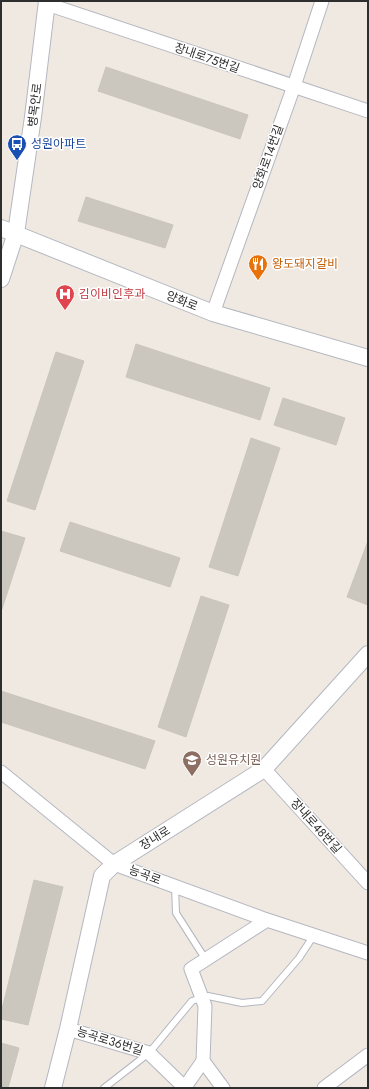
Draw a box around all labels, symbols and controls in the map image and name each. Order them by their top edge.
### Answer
street label: 장내로75번길 [172,38,242,78]
street label: 병목안로 [23,82,47,128]
street label: 양화로14번길 [248,122,288,192]
bus stop icon: 성원아파트 [6,133,28,161]
place label: 성원아파트 [31,135,86,153]
restaurant icon: 왕도돼지갈비 [247,253,269,281]
place label: 왕도돼지갈비 [272,255,338,273]
hospital icon: 김이비인후과 [54,283,76,311]
place label: 김이비인후과 [79,285,145,303]
street label: 양화로 [163,286,201,316]
school or university icon: 성원유치원 [181,749,203,777]
place label: 성원유치원 [206,751,261,769]
street label: 장내로48번길 [286,794,346,858]
street label: 장내로 [136,822,174,854]
street label: 능곡로 [126,861,164,889]
street label: 능곡로36번길 [75,1022,145,1060]

